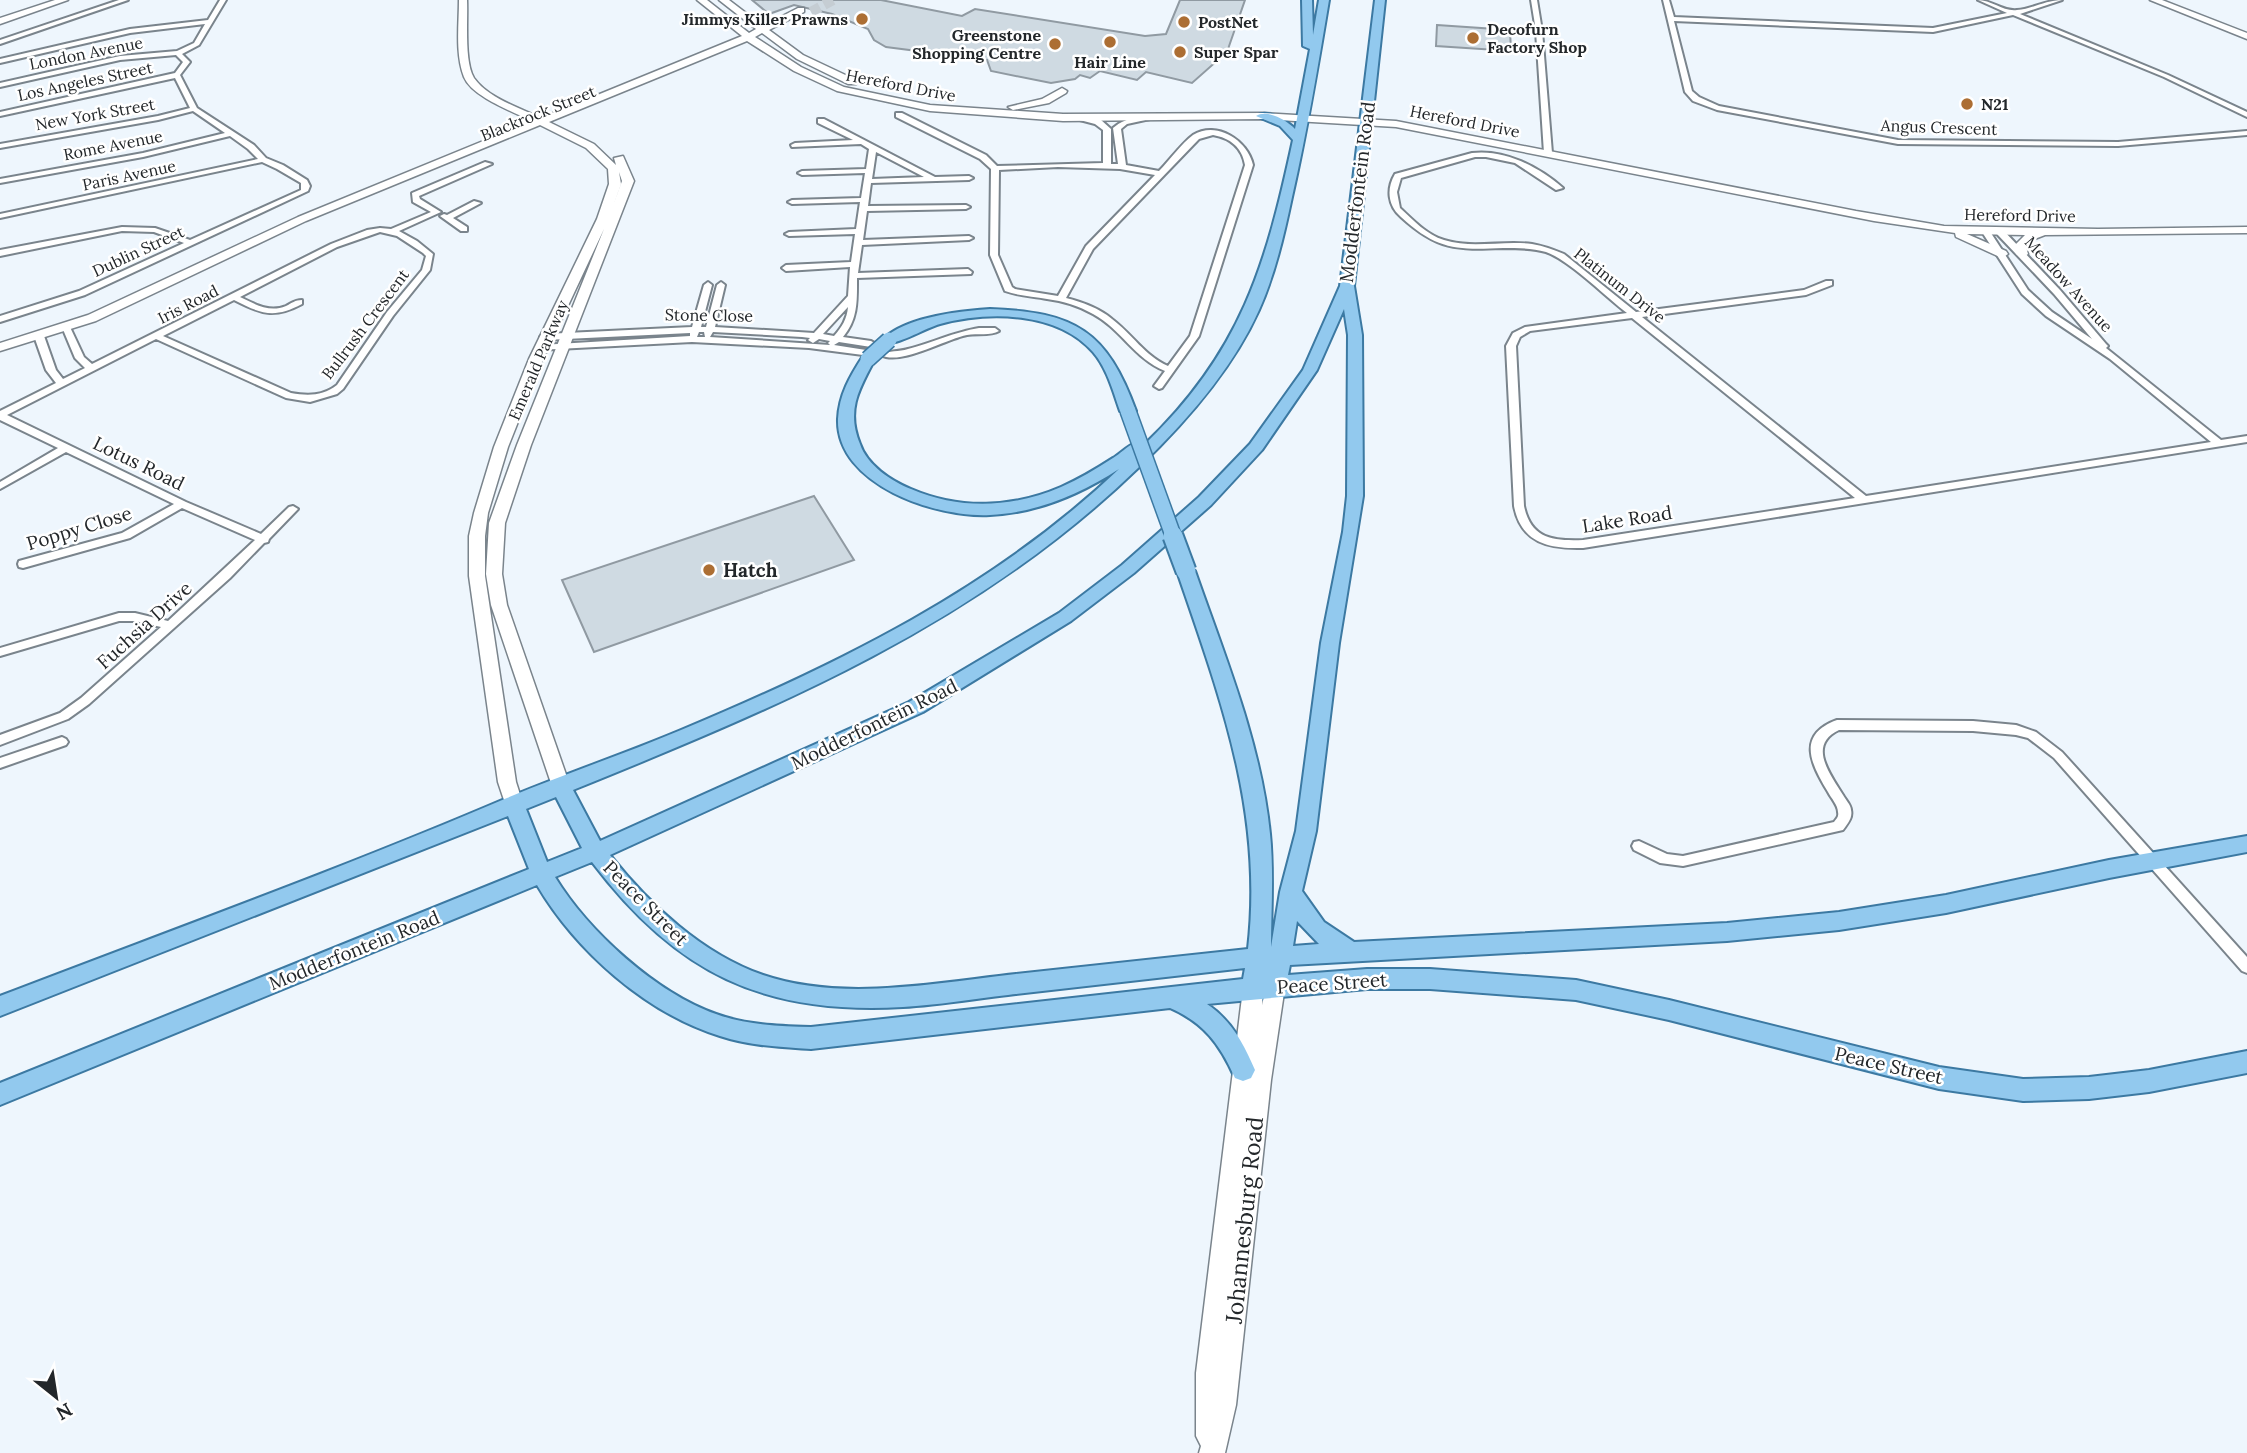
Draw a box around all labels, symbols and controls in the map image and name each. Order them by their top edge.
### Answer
place label: Jimmys Killer Prawns [682,9,848,29]
marker: Jimmys Killer Prawns [854,11,870,27]
place label: PostNet [1198,12,1259,32]
marker: PostNet [1176,14,1192,30]
place label: Decofurn Factory Shop [1487,19,1587,57]
place label: Greenstone Shopping Centre [912,25,1041,63]
marker: Decofurn Factory Shop [1465,30,1481,46]
street label: London Avenue [27,32,145,74]
marker: Hair Line [1102,34,1118,50]
marker: Greenstone Shopping Centre [1047,36,1063,52]
place label: Super Spar [1194,42,1279,62]
marker: Super Spar [1172,44,1188,60]
place label: Hair Line [1074,52,1146,72]
street label: Los Angeles Street [16,57,155,105]
street label: Hereford Drive [844,65,958,106]
street label: Blackrock Street [478,81,599,145]
street label: New York Street [34,94,157,134]
place label: N21 [1981,94,2008,114]
marker: N21 [1959,96,1975,112]
street label: Modderfontein Road [1334,100,1380,284]
street label: Hereford Drive [1408,101,1522,142]
street label: Angus Crescent [1879,115,1998,139]
street label: Rome Avenue [62,126,165,164]
street label: Paris Avenue [80,155,178,195]
street label: Hereford Drive [1964,204,2076,226]
street label: Dublin Street [89,221,188,281]
street label: Meadow Avenue [2021,232,2117,336]
street label: Platinum Drive [1570,243,1670,327]
street label: Bullrush Crescent [317,264,413,383]
street label: Iris Road [154,280,222,328]
street label: Emerald Parkway [504,296,573,423]
street label: Stone Close [665,304,754,326]
street label: Lotus Road [89,431,189,495]
street label: Lake Road [1580,500,1674,538]
street label: Poppy Close [24,501,134,555]
place label: Hatch [723,558,778,582]
marker: Hatch [701,562,717,578]
street label: Fuchsia Drive [92,576,196,674]
street label: Modderfontein Road [787,673,961,775]
street label: Peace Street [598,855,694,951]
street label: Modderfontein Road [265,905,443,995]
street label: Peace Street [1276,967,1389,999]
street label: Peace Street [1832,1041,1946,1089]
street label: Johannesburg Road [1219,1115,1269,1326]
north arrow [21,1362,91,1432]
text: N [52,1398,77,1426]

